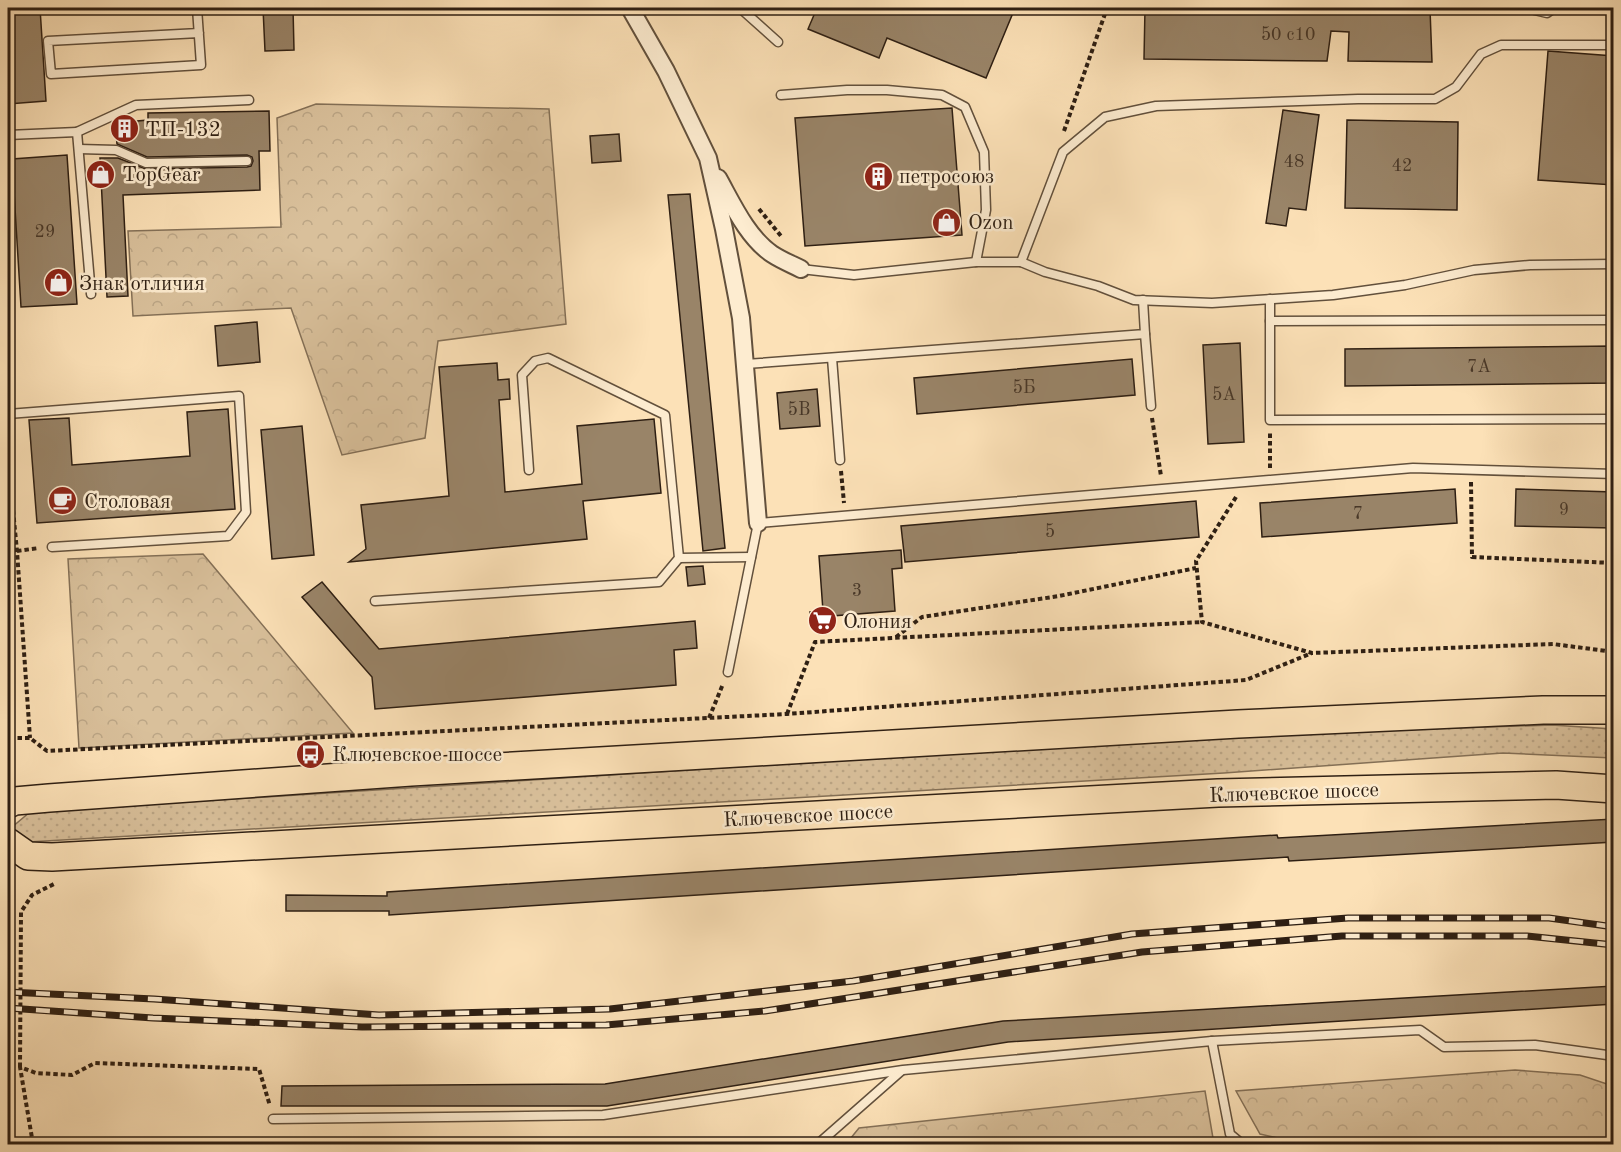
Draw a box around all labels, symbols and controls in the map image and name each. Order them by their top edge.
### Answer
house number: 50 с10 [1261,26,1315,44]
building icon: ТП-132 [108,113,140,145]
place label: ТП-132 [145,120,221,141]
house number: 48 [1284,153,1304,171]
house number: 42 [1392,157,1412,175]
shop icon: TopGear [85,158,117,190]
building icon: петросоюз [862,160,894,192]
place label: TopGear [122,165,201,186]
place label: петросоюз [899,167,994,188]
shop icon: Ozon [931,206,963,238]
place label: Ozon [968,213,1014,234]
house number: 29 [35,223,55,241]
shop icon: Знак отличия [42,267,74,299]
place label: Знак отличия [79,274,205,295]
house number: 7А [1467,358,1491,376]
house number: 5Б [1012,379,1036,397]
house number: 5А [1212,386,1236,404]
house number: 5В [788,401,810,419]
cafe icon: Столовая [47,485,79,517]
place label: Столовая [84,492,171,513]
house number: 9 [1559,501,1569,519]
house number: 7 [1353,505,1363,523]
house number: 5 [1045,523,1055,541]
house number: 3 [852,582,862,600]
supermarket icon: Олония [806,605,838,637]
place label: Олония [843,612,912,633]
bus stop icon: Ключевское шоссе [295,738,327,770]
place label: Ключевское шоссе [332,745,502,766]
street label: Ключевское шоссе [1209,780,1379,807]
street label: Ключевское шоссе [723,802,894,831]

